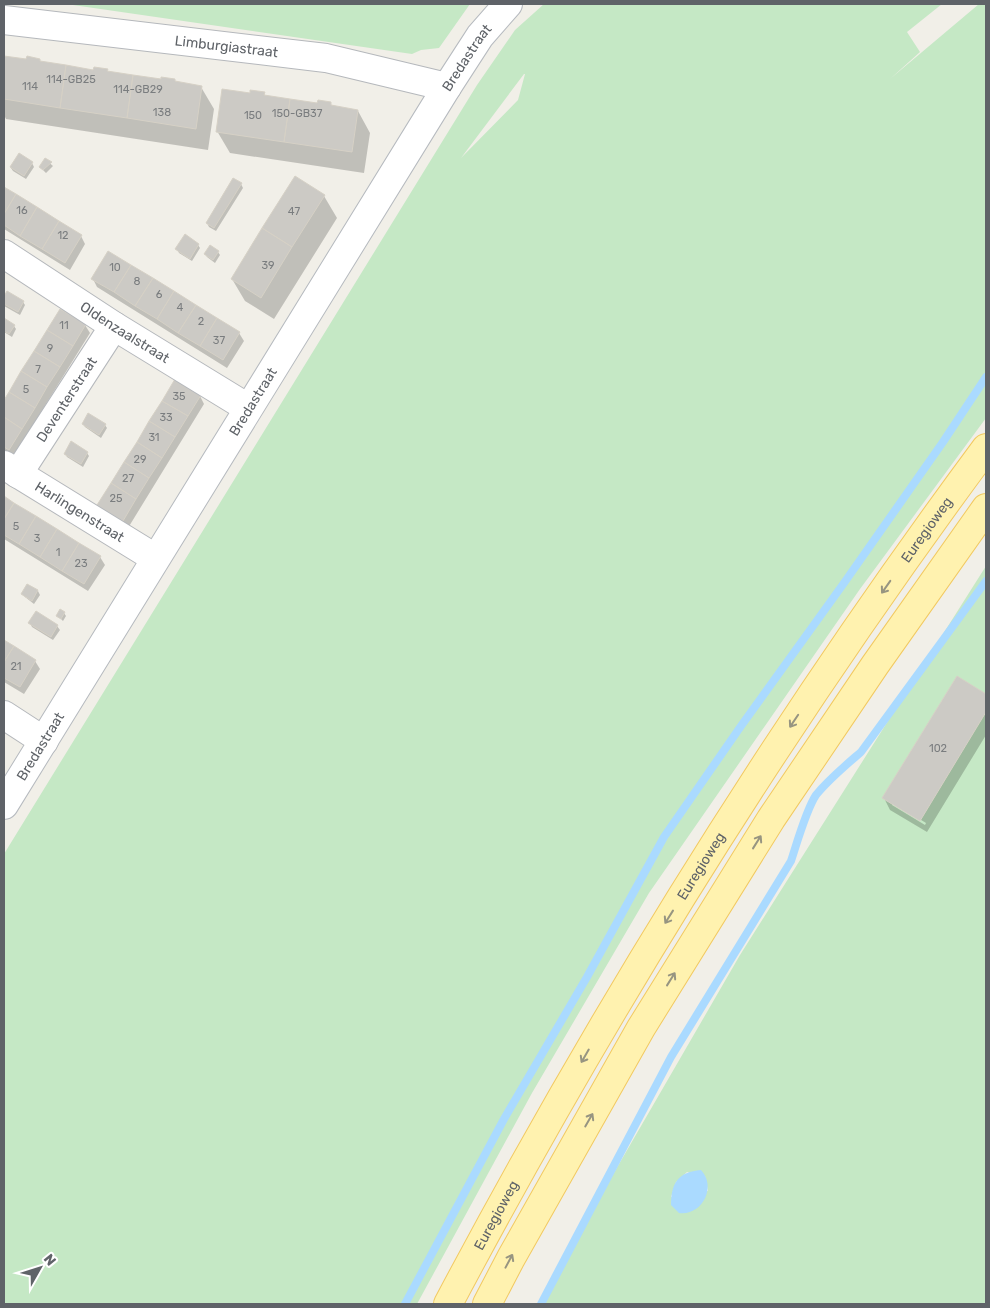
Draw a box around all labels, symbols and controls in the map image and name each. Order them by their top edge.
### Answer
street label: Bredastraat [438,20,495,94]
street label: Limburgiastraat [174,32,280,61]
house number: 114-GB25 [46,73,96,86]
house number: 114 [22,80,38,93]
house number: 114-GB29 [113,83,163,96]
house number: 138 [153,106,171,119]
house number: 150-GB37 [272,107,323,120]
house number: 150 [244,109,262,122]
house number: 16 [16,204,28,217]
house number: 47 [288,205,300,218]
house number: 12 [57,229,69,242]
house number: 39 [261,259,275,272]
house number: 10 [109,261,121,274]
house number: 8 [134,275,141,288]
house number: 6 [156,288,163,301]
street label: Oldenzaalstraat [77,298,173,367]
house number: 4 [177,301,184,314]
house number: 2 [198,315,204,328]
house number: 11 [59,319,69,332]
house number: 37 [213,334,225,347]
house number: 9 [47,342,53,355]
street label: Deventerstraat [33,353,101,445]
house number: 7 [35,363,41,376]
street label: Bredastraat [225,364,281,439]
house number: 5 [23,383,30,396]
house number: 35 [172,390,186,403]
house number: 33 [159,411,173,424]
house number: 31 [148,431,160,444]
house number: 29 [134,453,146,466]
house number: 27 [122,472,134,485]
street label: Harlingenstraat [32,478,128,546]
house number: 25 [110,492,123,505]
street label: Euregioweg [897,493,956,566]
house number: 5 [13,520,20,533]
house number: 3 [34,532,41,545]
house number: 1 [56,546,60,559]
house number: 23 [74,557,88,570]
one-way arrow [881,580,891,594]
house number: 21 [10,660,22,673]
street label: Bredastraat [13,709,68,784]
one-way arrow [789,714,799,728]
house number: 102 [929,742,947,755]
street label: Euregioweg [673,829,729,903]
one-way arrow [753,835,763,849]
one-way arrow [663,910,673,924]
one-way arrow [667,973,677,987]
one-way arrow [580,1049,590,1064]
one-way arrow [585,1113,595,1127]
street label: Euregioweg [470,1177,522,1253]
north arrow [15,1243,65,1293]
text: N [40,1251,59,1269]
one-way arrow [505,1254,514,1269]

